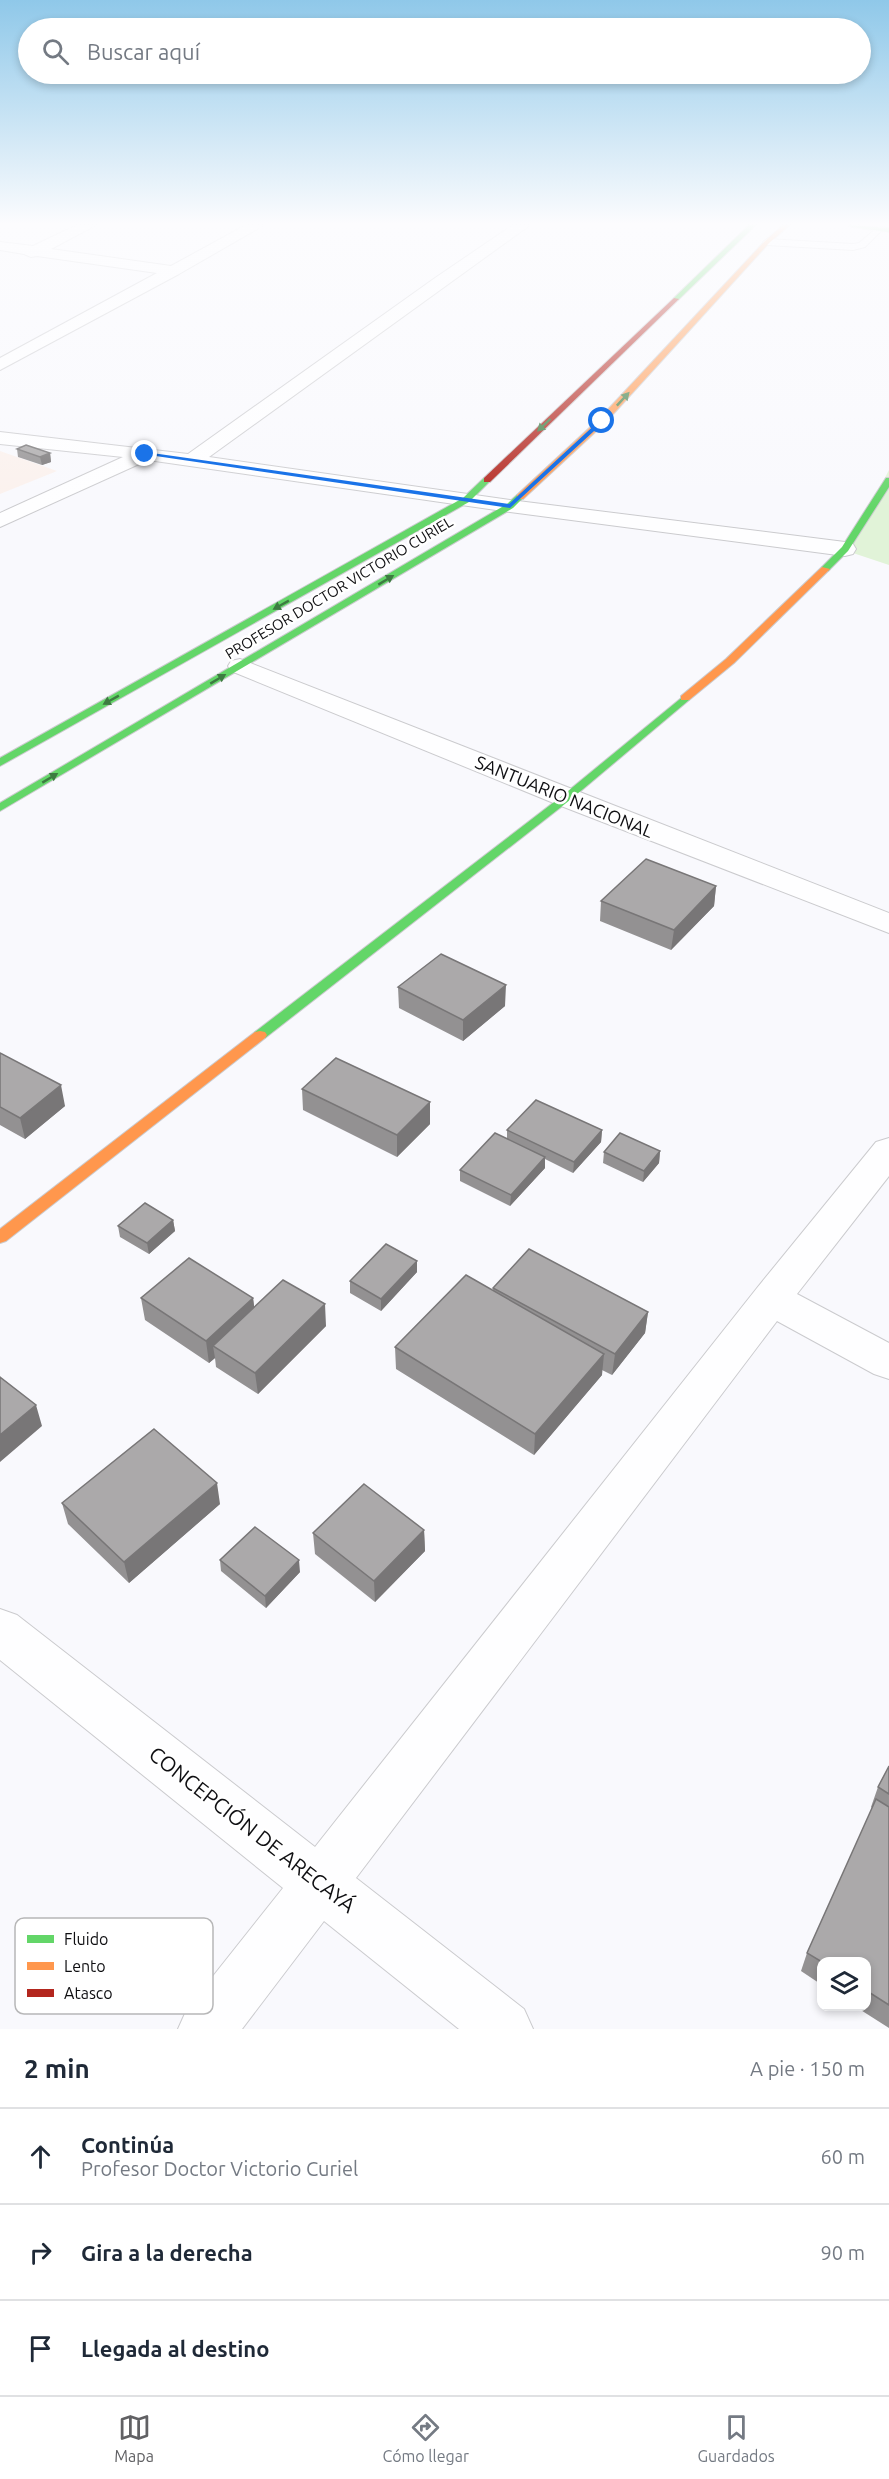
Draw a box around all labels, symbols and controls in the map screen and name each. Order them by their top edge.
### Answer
search box [18,18,871,84]
icon: search [39,35,72,68]
text: Buscar aquí [87,39,200,64]
one-way arrow [616,392,629,407]
route start [588,407,614,433]
one-way arrow [537,418,552,431]
route end [131,440,157,466]
street label: PROFESOR DOCTOR VICTORIO CURIEL [222,513,456,662]
one-way arrow [378,575,395,585]
one-way arrow [272,600,289,610]
one-way arrow [210,674,227,684]
one-way arrow [103,695,119,706]
street label: SANTUARIO NACIONAL [473,751,656,841]
one-way arrow [42,773,58,784]
street label: CONCEPCIÓN DE ARECAYÁ [145,1741,361,1917]
legend [15,1918,213,2014]
text: Fluido [64,1930,108,1948]
text: Lento [64,1957,106,1975]
map controls [817,1957,871,2011]
button: layers [817,1957,871,2011]
text: Atasco [64,1984,113,2002]
text: 2 min [24,2054,90,2083]
text: A pie · 150 m [750,2057,865,2080]
text: Continúa [81,2132,174,2157]
icon: ahead [24,2140,57,2173]
text: 60 m [821,2145,865,2168]
text: Profesor Doctor Victorio Curiel [81,2157,358,2180]
icon: right [24,2236,57,2269]
text: Gira a la derecha [81,2240,253,2265]
text: 90 m [821,2241,865,2264]
icon: arrive [24,2332,57,2365]
text: Llegada al destino [81,2336,269,2361]
tab: Mapa [114,2411,154,2465]
tab: Cómo llegar [382,2411,469,2465]
tab: Guardados [698,2411,775,2465]

